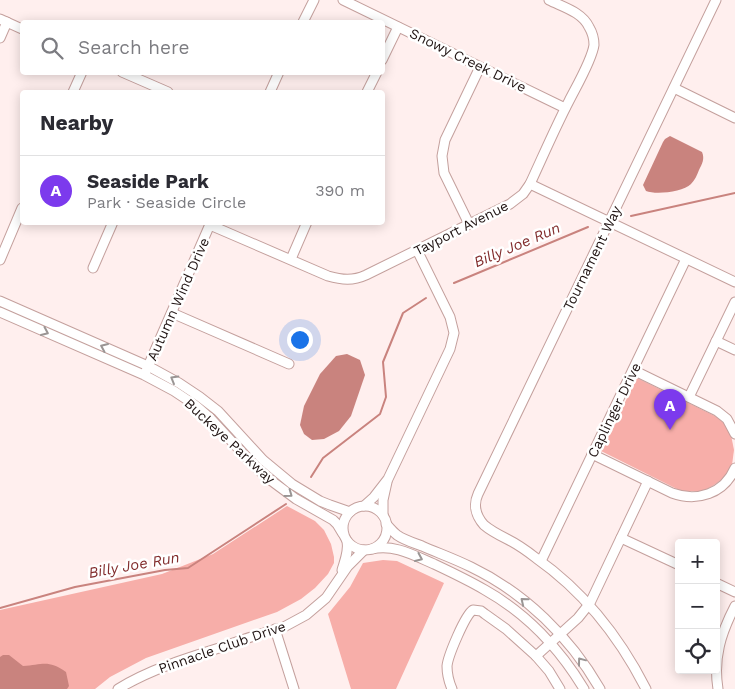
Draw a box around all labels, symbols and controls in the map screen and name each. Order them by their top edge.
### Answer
search box [20,20,385,75]
street label: Snowy Creek Drive [407,25,529,95]
icon: search [38,34,66,62]
text: Search here [78,36,189,59]
text: Nearby [40,110,113,135]
text: Seaside Park [87,170,209,193]
text: A [51,181,61,200]
text: 390 m [315,181,365,200]
text: Park · Seaside Circle [87,193,246,212]
street label: Tayport Avenue [411,197,511,259]
street label: Tournament Way [560,202,625,313]
water label: Billy Joe Run [471,219,563,271]
street label: Autumn Wind Drive [144,235,212,363]
one-way arrow [40,326,48,336]
your location [287,327,313,353]
one-way arrow [100,342,109,353]
street label: Caplinger Drive [584,360,644,460]
one-way arrow [170,376,179,386]
pin: A [654,389,686,430]
street label: Buckeye Parkway [182,395,279,487]
one-way arrow [283,488,293,497]
map controls [675,539,720,674]
button: + [675,539,720,584]
water label: Billy Joe Run [87,548,181,582]
one-way arrow [414,551,423,562]
button: − [675,584,720,629]
one-way arrow [521,598,530,606]
street label: Pinnacle Club Drive [156,618,288,676]
button: locate [675,629,720,674]
one-way arrow [578,657,587,667]

